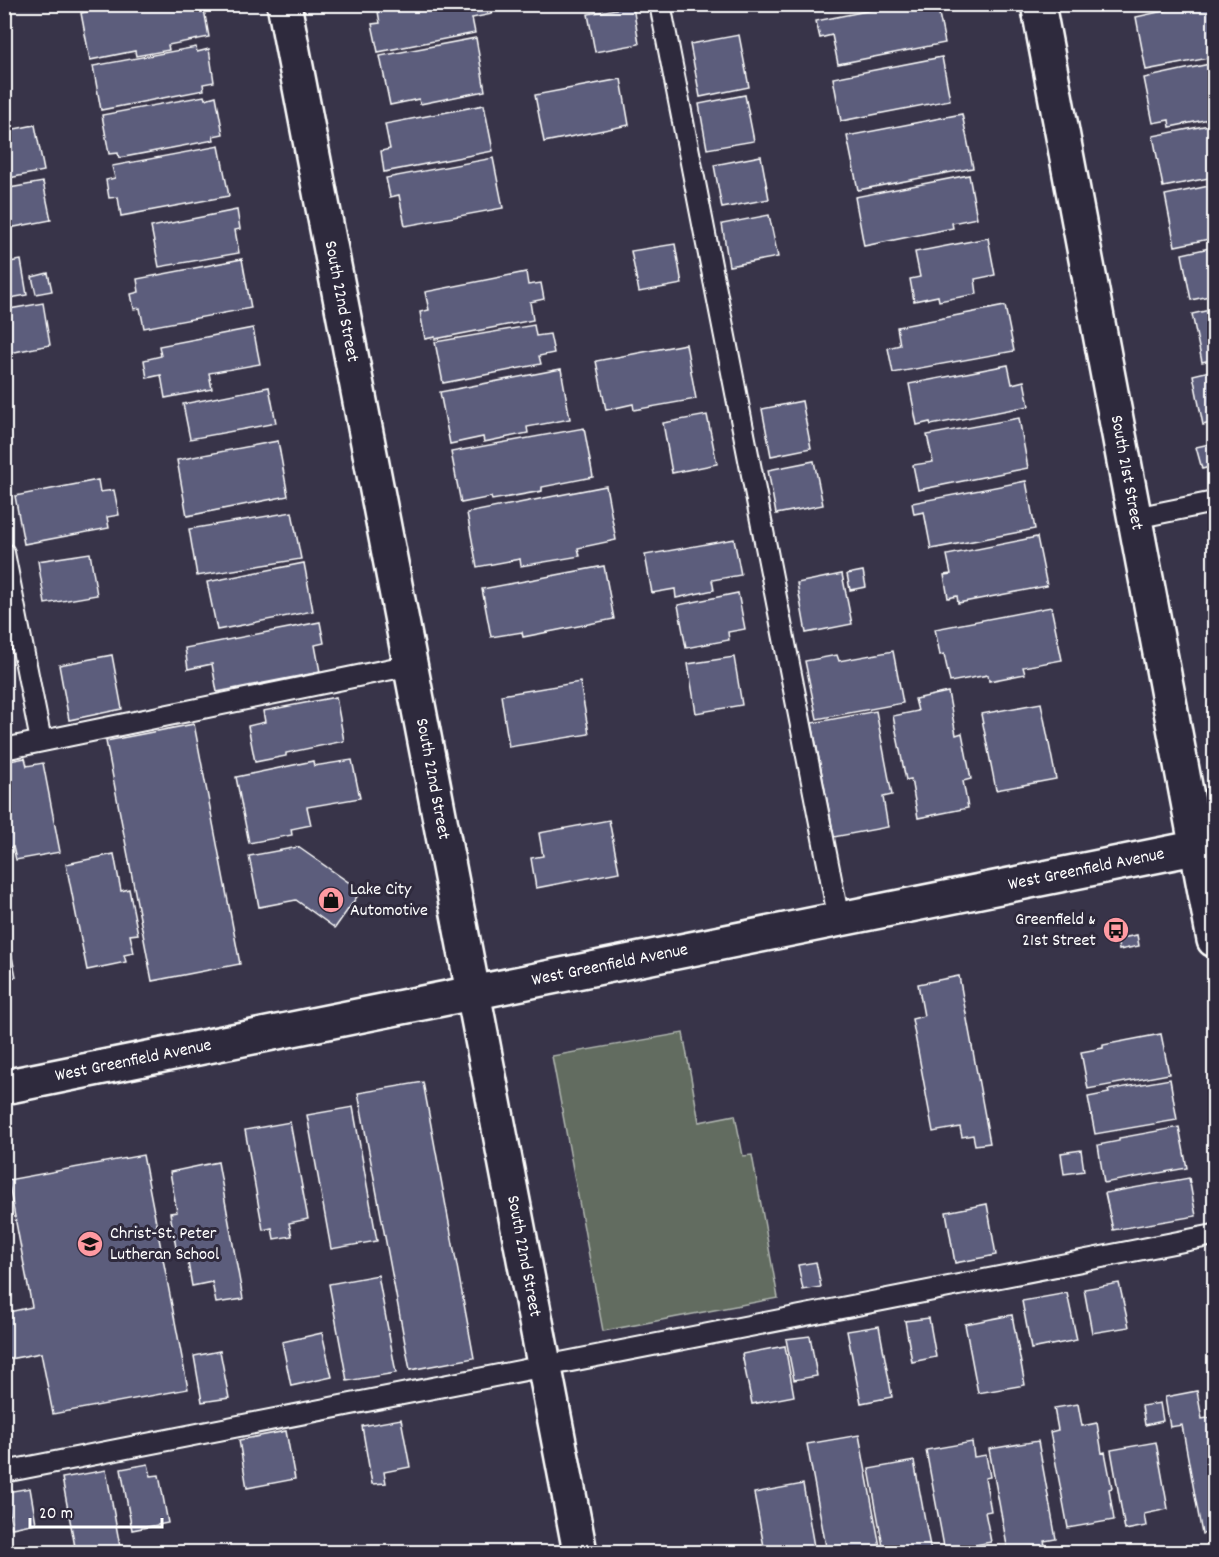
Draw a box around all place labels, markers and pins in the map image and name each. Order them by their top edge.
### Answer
place label: Lake City Automotive [350,878,428,924]
shop icon: Lake City Automotive [316,885,346,915]
place label: Greenfield & 21st Street [1015,908,1096,954]
bus stop icon: Greenfield & 21st Street [1101,915,1131,945]
place label: Christ-St. Peter Lutheran School [110,1222,220,1268]
school or university icon: Christ-St. Peter Lutheran School [75,1229,105,1259]

